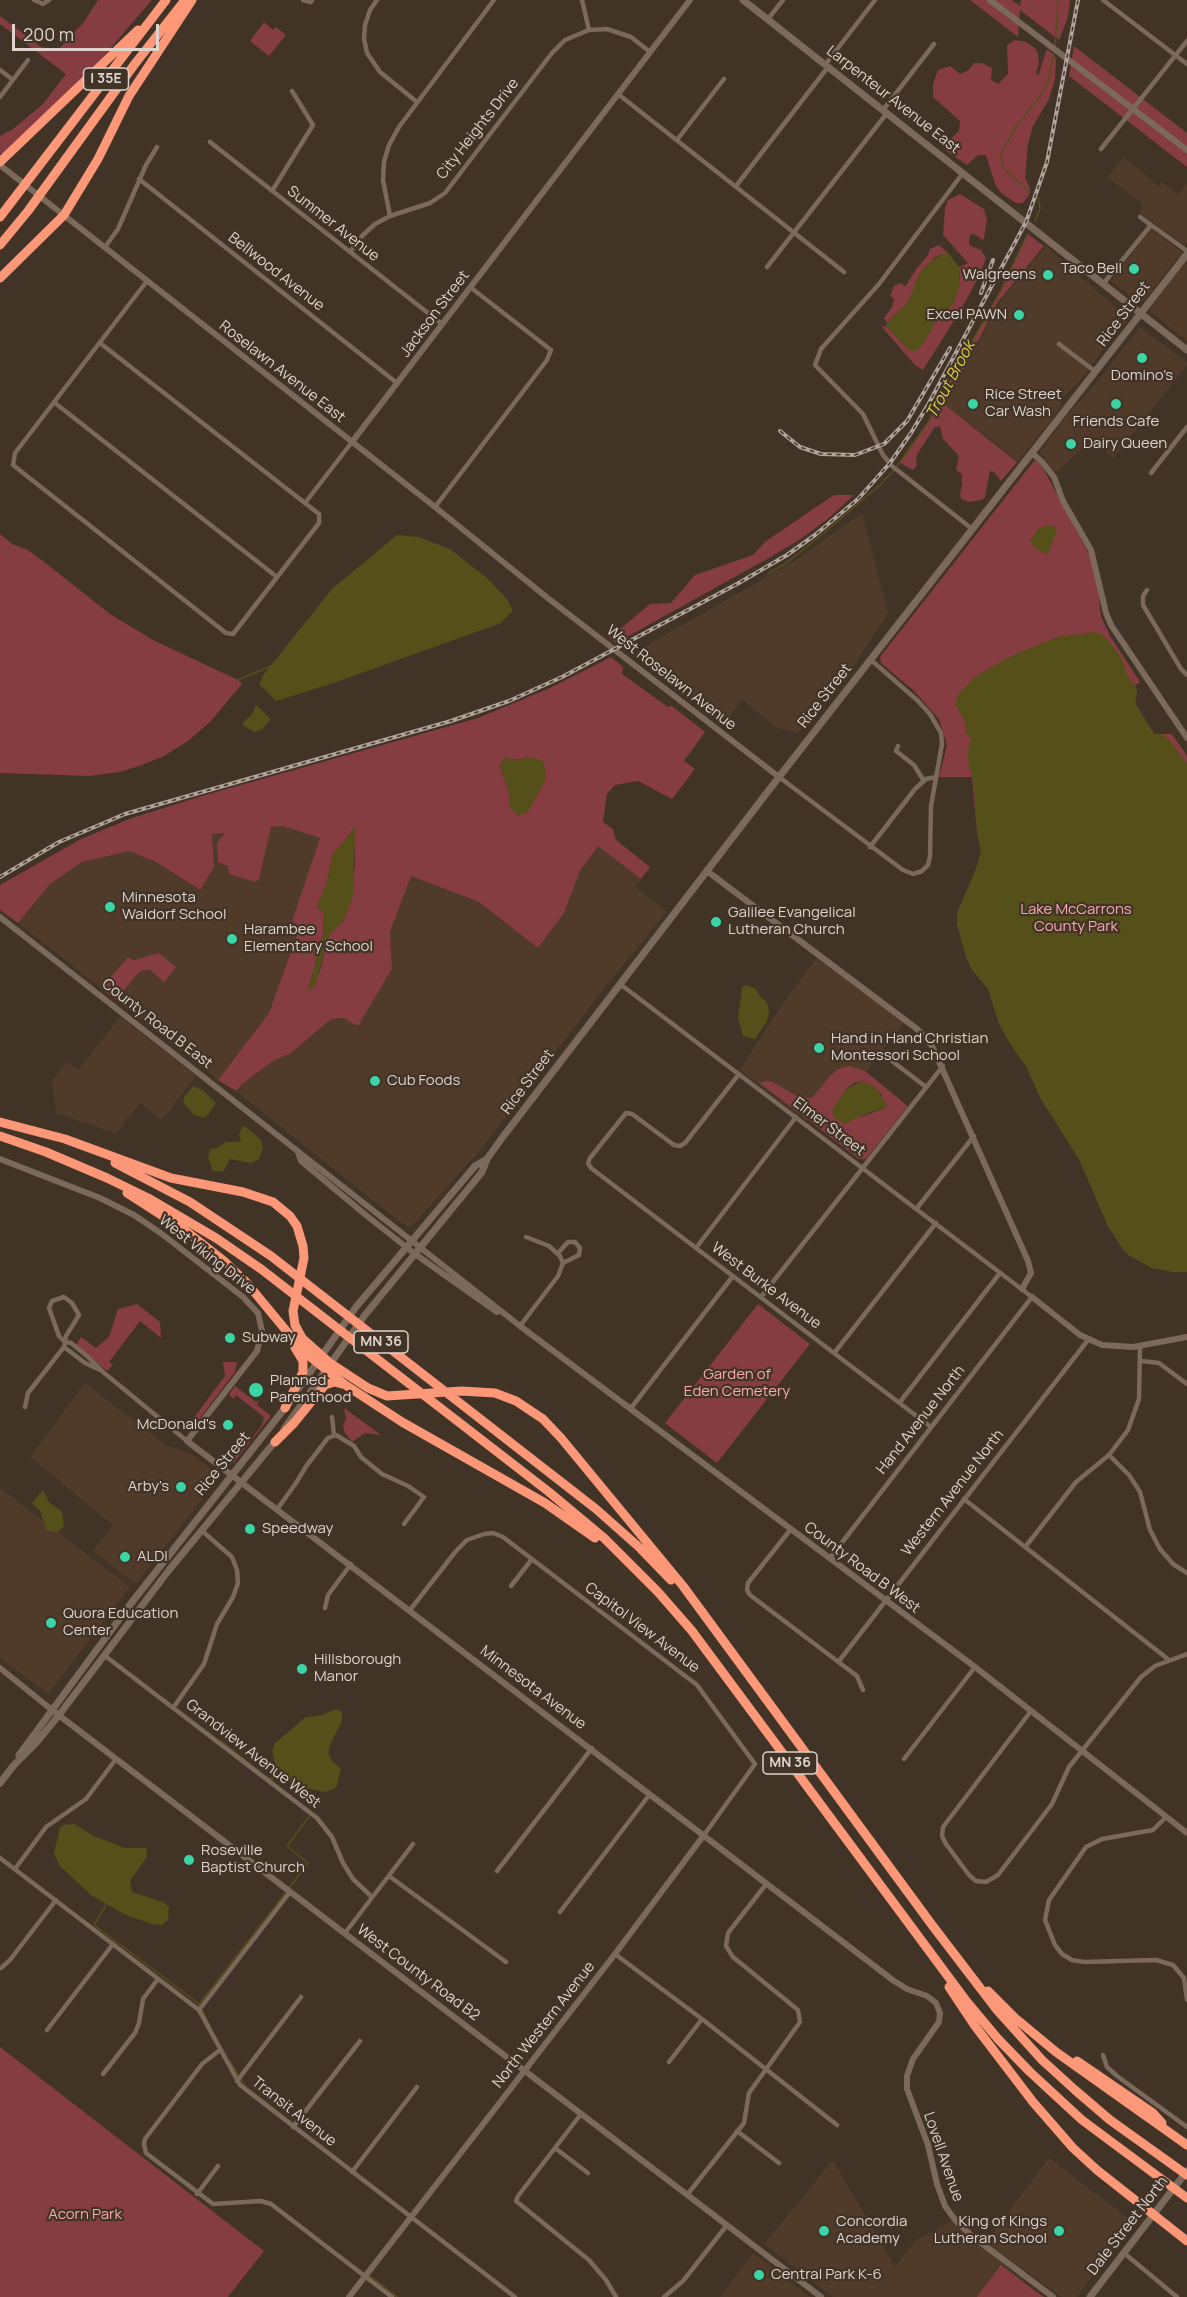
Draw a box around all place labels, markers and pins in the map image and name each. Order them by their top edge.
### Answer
place label: Taco Bell [1061,260,1122,278]
marker: Taco Bell [1127,262,1141,276]
place label: Walgreens [963,266,1036,284]
marker: Walgreens [1041,268,1055,282]
place label: Excel PAWN [926,306,1007,324]
marker: Excel PAWN [1012,308,1026,322]
marker: Domino's [1135,351,1149,365]
place label: Domino's [1111,367,1173,385]
place label: Rice Street Car Wash [985,386,1062,421]
marker: Rice Street Car Wash [966,397,980,411]
marker: Friends Cafe [1109,397,1123,411]
place label: Friends Cafe [1073,413,1159,431]
place label: Dairy Queen [1083,435,1167,453]
marker: Dairy Queen [1064,437,1078,451]
place label: Minnesota Waldorf School [122,889,226,924]
marker: Minnesota Waldorf School [103,900,117,914]
place label: Galilee Evangelical Lutheran Church [728,904,856,939]
marker: Galilee Evangelical Lutheran Church [709,915,723,929]
place label: Harambee Elementary School [244,921,373,956]
marker: Harambee Elementary School [225,932,239,946]
place label: Hand in Hand Christian Montessori School [831,1030,988,1065]
marker: Hand in Hand Christian Montessori School [812,1041,826,1055]
place label: Cub Foods [387,1072,460,1090]
marker: Cub Foods [368,1074,382,1088]
place label: Subway [242,1329,296,1347]
marker: Subway [223,1331,237,1345]
place label: Planned Parenthood [270,1372,351,1407]
marker: Planned Parenthood [247,1381,265,1399]
place label: McDonald's [137,1416,216,1434]
marker: McDonald's [221,1418,235,1432]
place label: Arby's [128,1478,169,1496]
marker: Arby's [174,1480,188,1494]
place label: Speedway [262,1520,333,1538]
marker: Speedway [243,1522,257,1536]
place label: ALDI [137,1548,168,1566]
marker: ALDI [118,1550,132,1564]
place label: Quora Education Center [63,1605,178,1640]
marker: Quora Education Center [44,1616,58,1630]
place label: Hillsborough Manor [314,1651,401,1686]
marker: Hillsborough Manor [295,1662,309,1676]
place label: Roseville Baptist Church [201,1842,305,1877]
marker: Roseville Baptist Church [182,1853,196,1867]
place label: Concordia Academy [836,2213,907,2248]
place label: King of Kings Lutheran School [934,2213,1047,2248]
marker: Concordia Academy [817,2224,831,2238]
marker: King of Kings Lutheran School [1052,2224,1066,2238]
place label: Central Park K-6 [771,2266,882,2284]
marker: Central Park K-6 [752,2268,766,2282]

